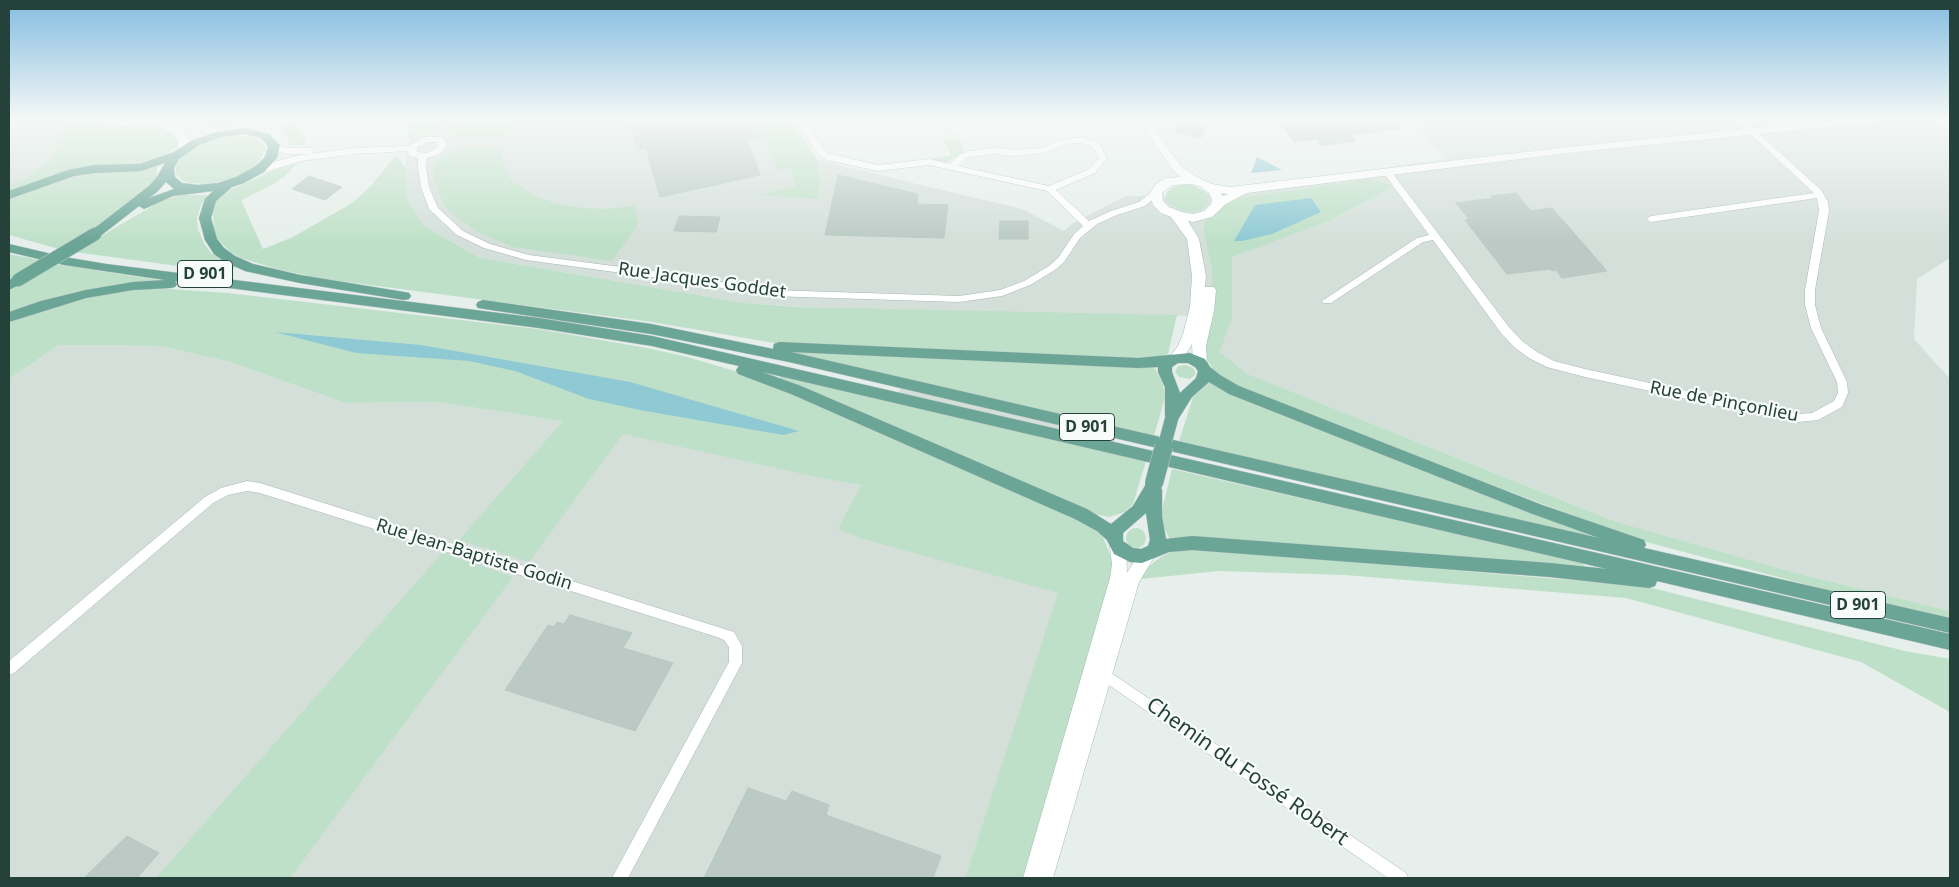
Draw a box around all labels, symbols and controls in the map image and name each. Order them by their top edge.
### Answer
street label: Rue Jacques Goddet [617,259,787,303]
road number: D 901 [178,260,232,288]
street label: Rue de Pinçonlieu [1648,377,1800,427]
road number: D 901 [1060,414,1114,441]
street label: Rue Jean-Baptiste Godin [373,515,575,595]
road number: D 901 [1830,592,1886,618]
street label: Chemin du Fossé Robert [1141,693,1353,851]

